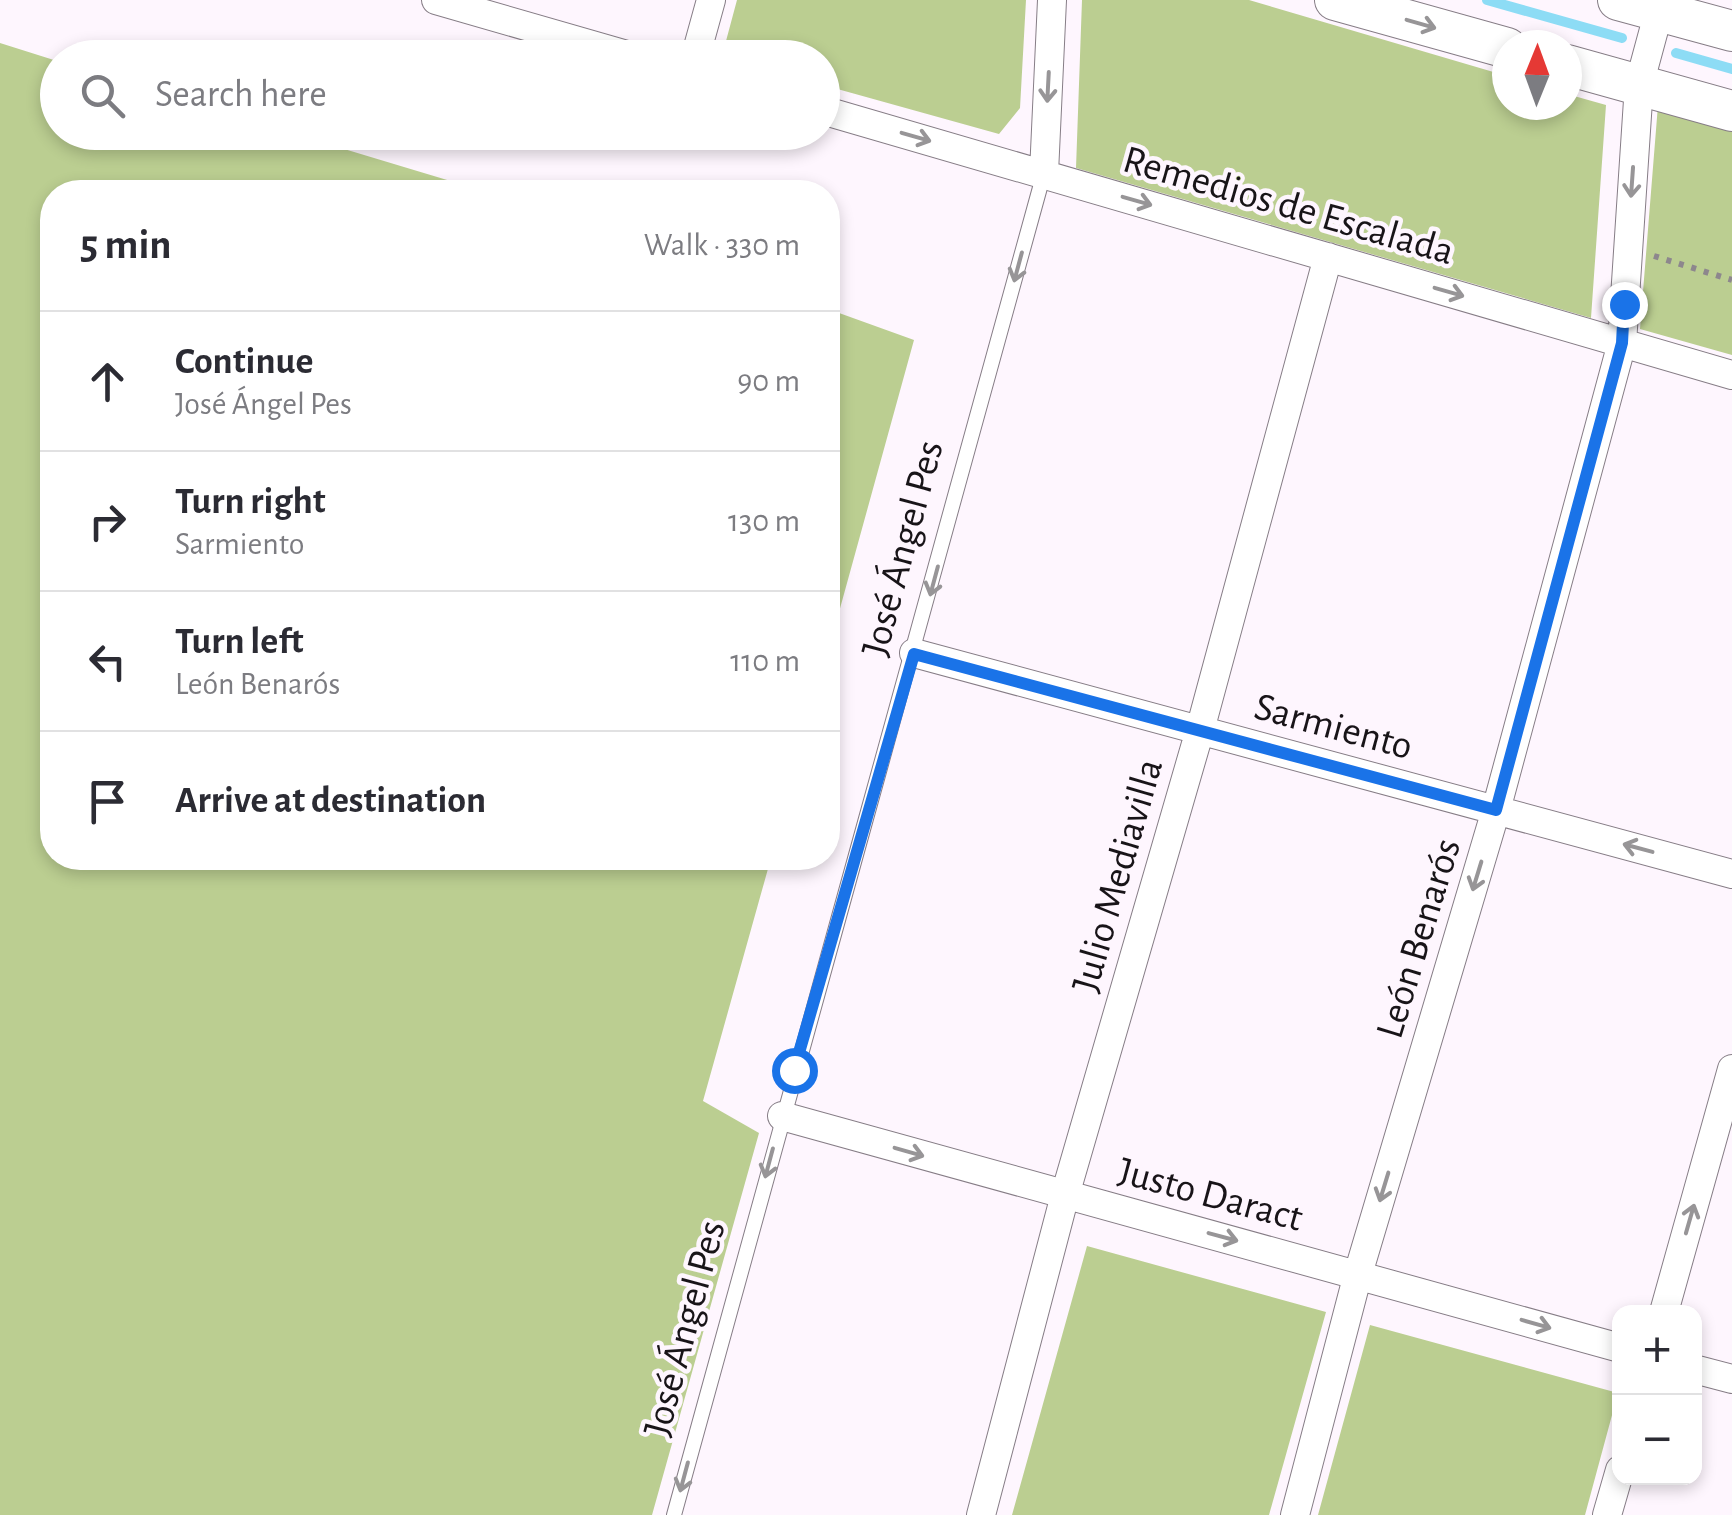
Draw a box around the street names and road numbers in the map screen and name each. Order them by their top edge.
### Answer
street label: Remedios de Escalada [1119,140,1458,272]
street label: José Ángel Pes [851,435,951,661]
street label: Sarmiento [1250,687,1417,767]
street label: Julio Mediavilla [1066,754,1170,997]
street label: León Benarós [1370,834,1468,1043]
street label: Justo Daract [1114,1151,1307,1239]
street label: José Ángel Pes [633,1215,733,1441]

